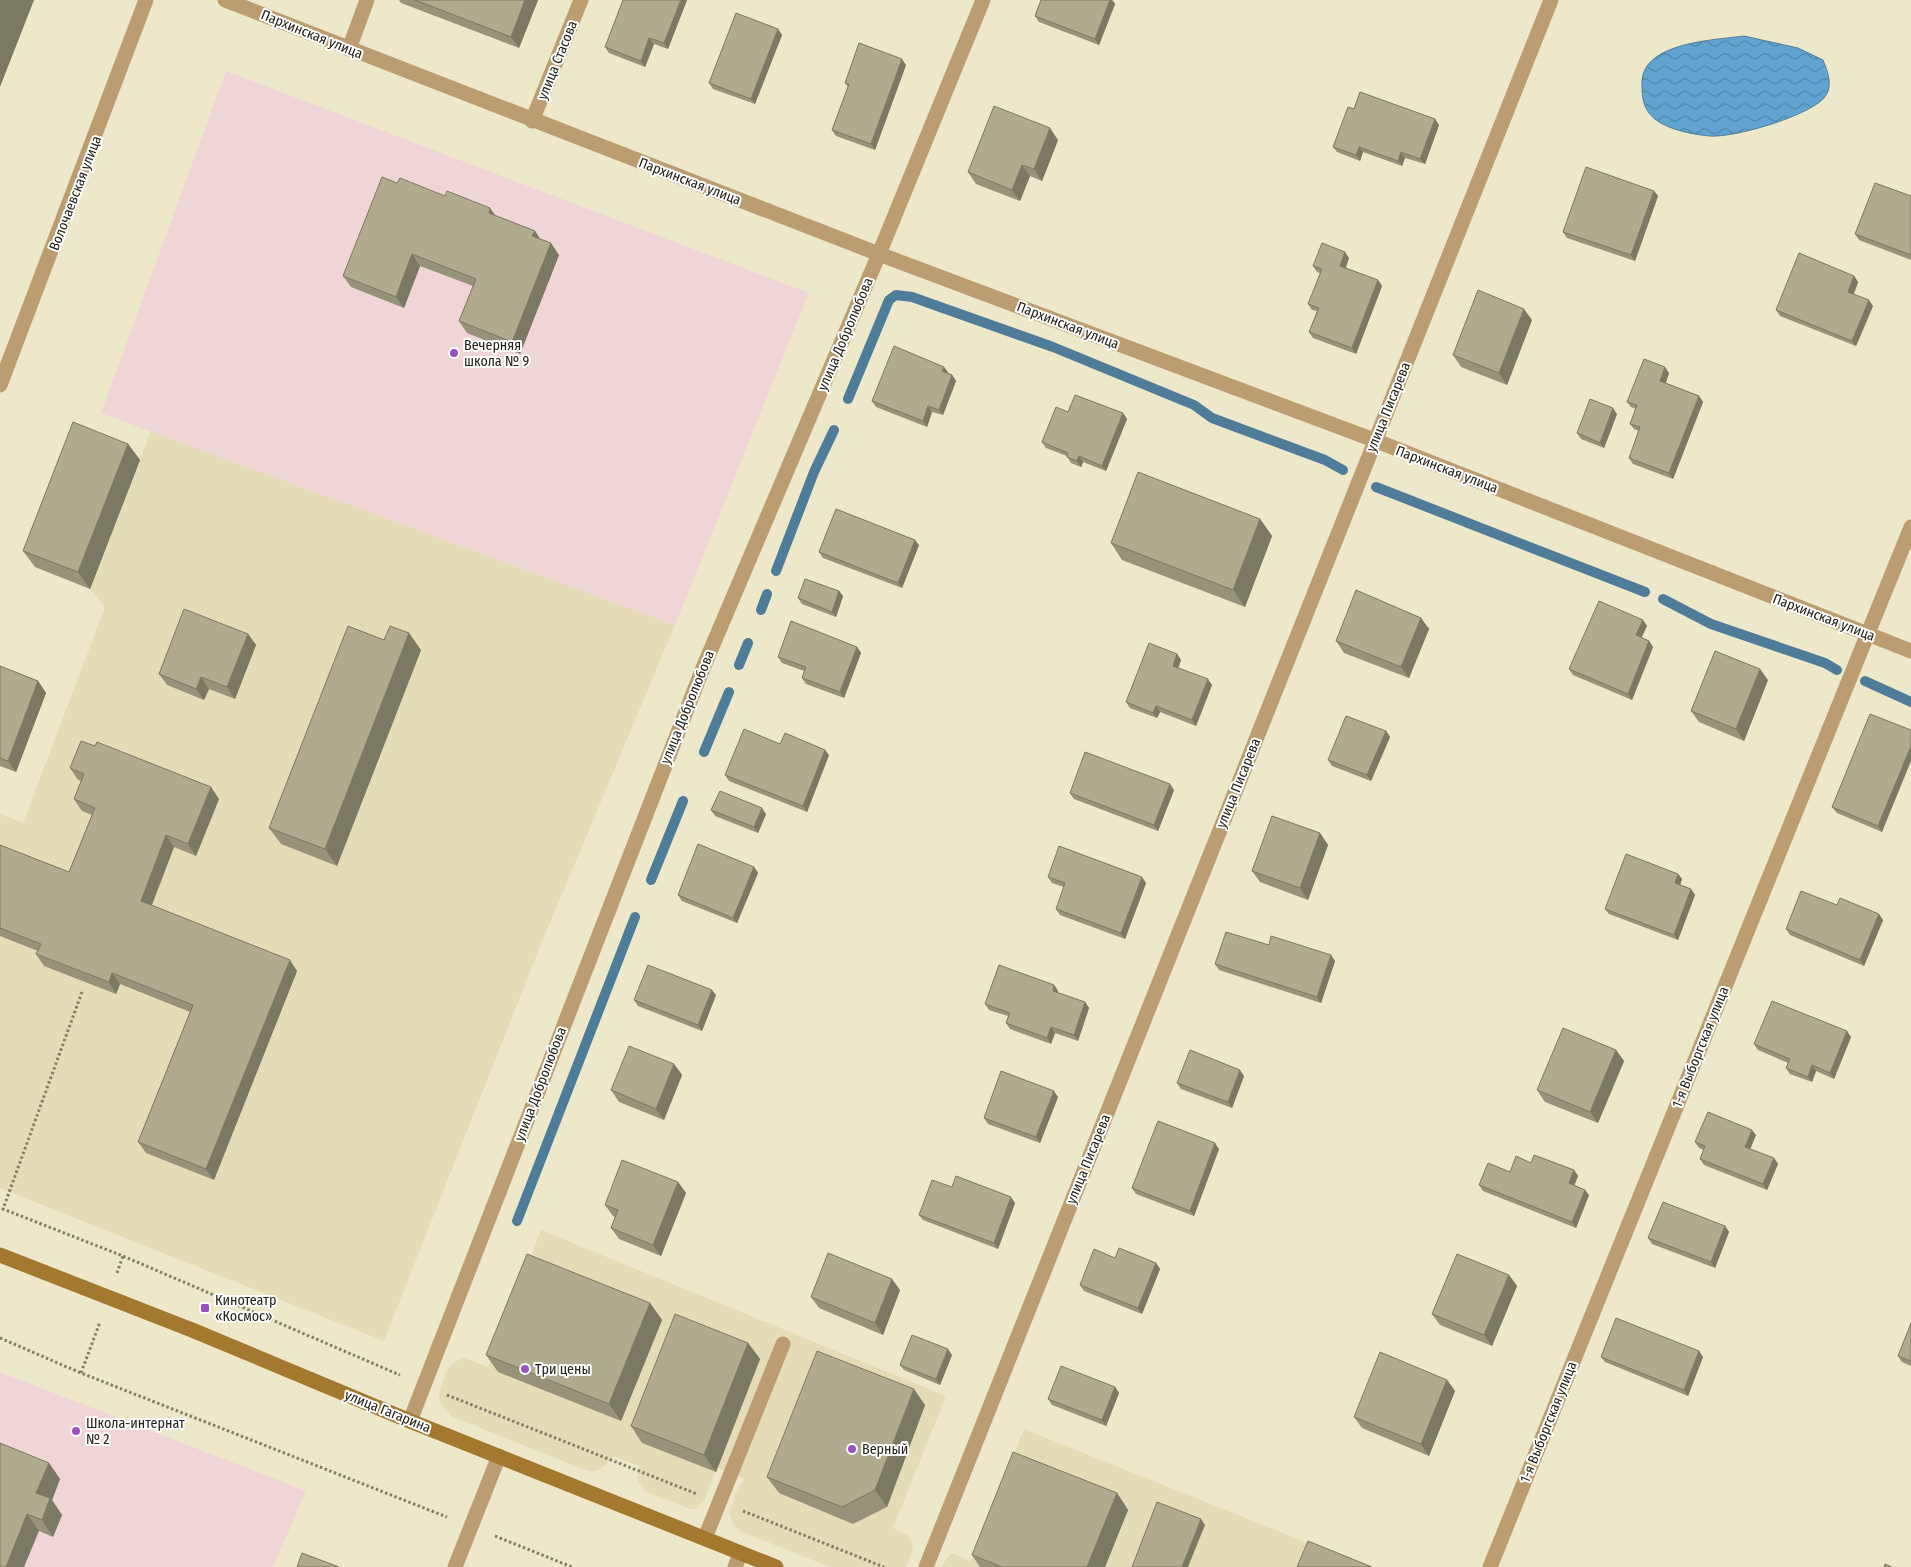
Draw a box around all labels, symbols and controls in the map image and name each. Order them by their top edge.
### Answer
street label: Пархинская улица [258,6,365,63]
street label: улица Стасова [534,18,581,102]
street label: Волочаевская улица [46,133,105,253]
street label: Пархинская улица [636,154,744,209]
street label: улица Добролюбова [814,275,877,393]
street label: Пархинская улица [1014,298,1122,353]
place label: Вечерняя школа № 9 [464,337,529,370]
marker: Вечерняя школа № 9 [448,347,460,359]
street label: улица Писарева [1363,360,1414,454]
street label: Пархинская улица [1393,442,1501,497]
street label: Пархинская улица [1770,590,1878,645]
street label: улица Добролюбова [657,648,718,766]
street label: улица Писарева [1213,736,1264,830]
street label: 1-я Выборгская улица [1668,984,1733,1110]
street label: улица Добролюбова [511,1025,570,1144]
street label: улица Писарева [1063,1112,1114,1206]
place label: Кинотеатр «Космос» [215,1292,276,1325]
marker: Кинотеатр «Космос» [199,1302,211,1314]
street label: 1-я Выборгская улица [1516,1359,1581,1485]
place label: Три цены [535,1361,591,1378]
marker: Три цены [519,1363,531,1375]
street label: улица Гагарина [342,1386,433,1436]
place label: Школа-интернат № 2 [86,1415,185,1448]
marker: Школа-интернат № 2 [70,1425,82,1437]
place label: Верный [862,1441,908,1458]
marker: Верный [846,1443,858,1455]

